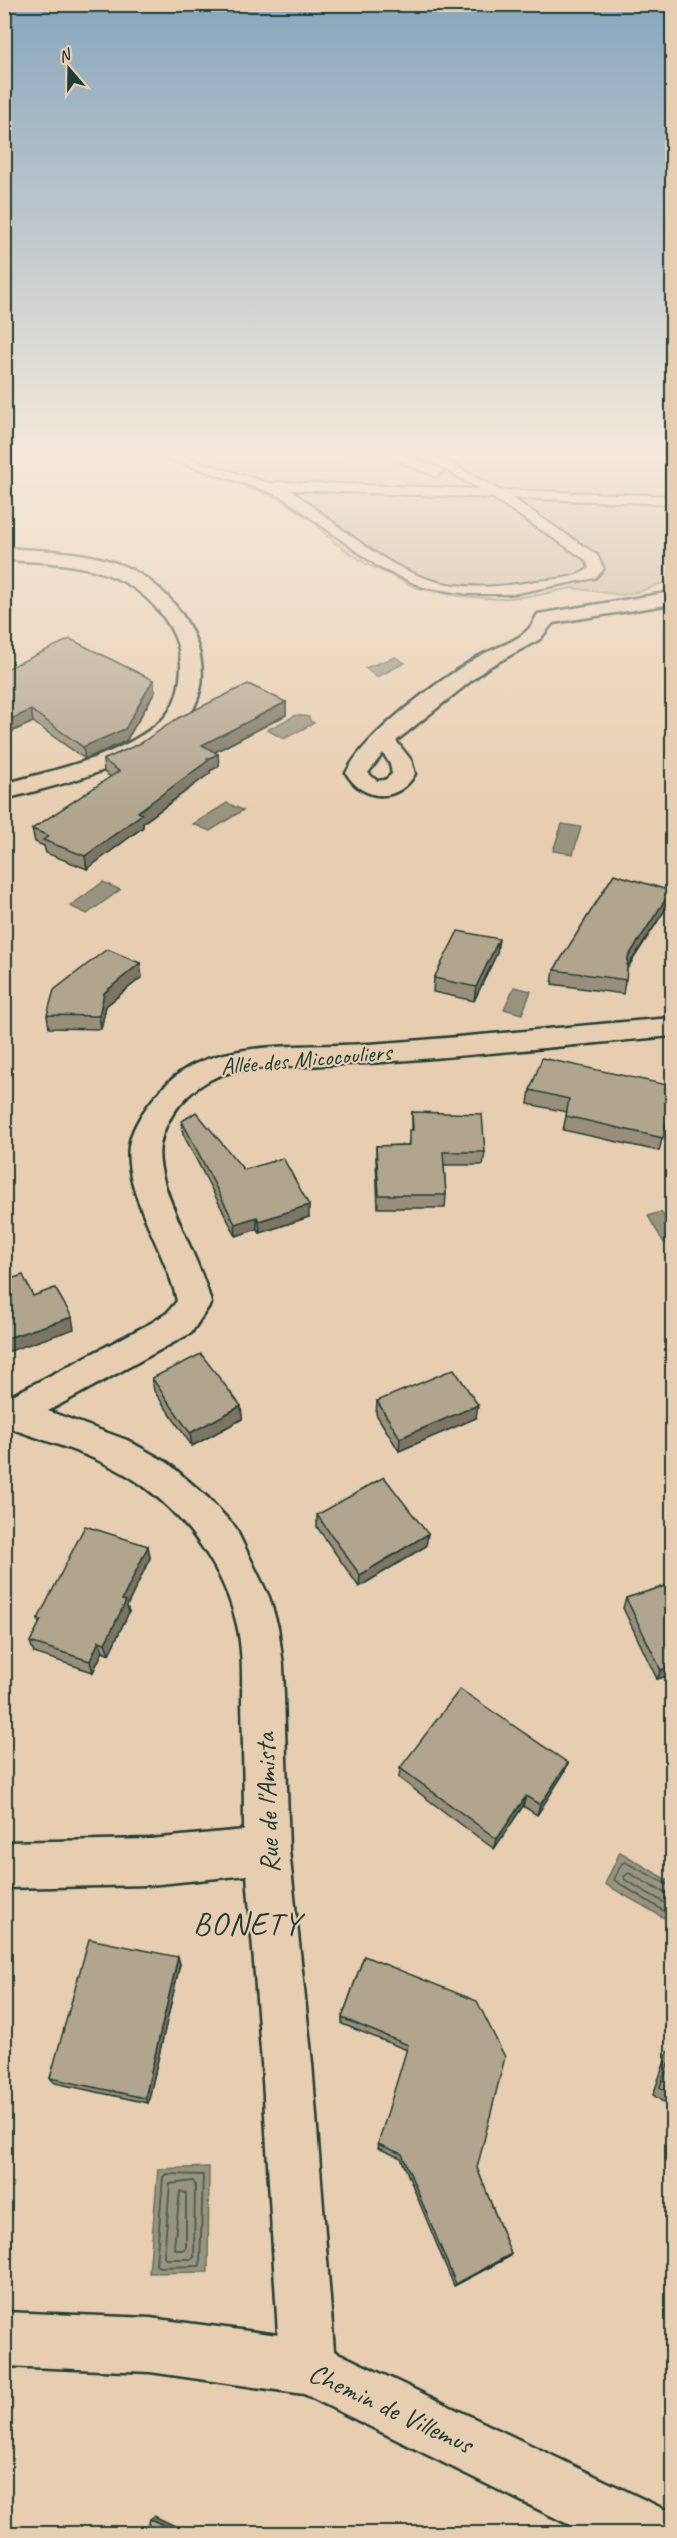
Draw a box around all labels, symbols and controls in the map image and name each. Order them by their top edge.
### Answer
north arrow [39,39,99,99]
text: N [56,44,75,67]
street label: Allée des Micocouliers [220,1036,395,1081]
street label: Rue de l'Amista [247,1730,287,1874]
district label: BONETY [193,1903,305,1944]
street label: Chemin de Villemus [303,2355,481,2462]

